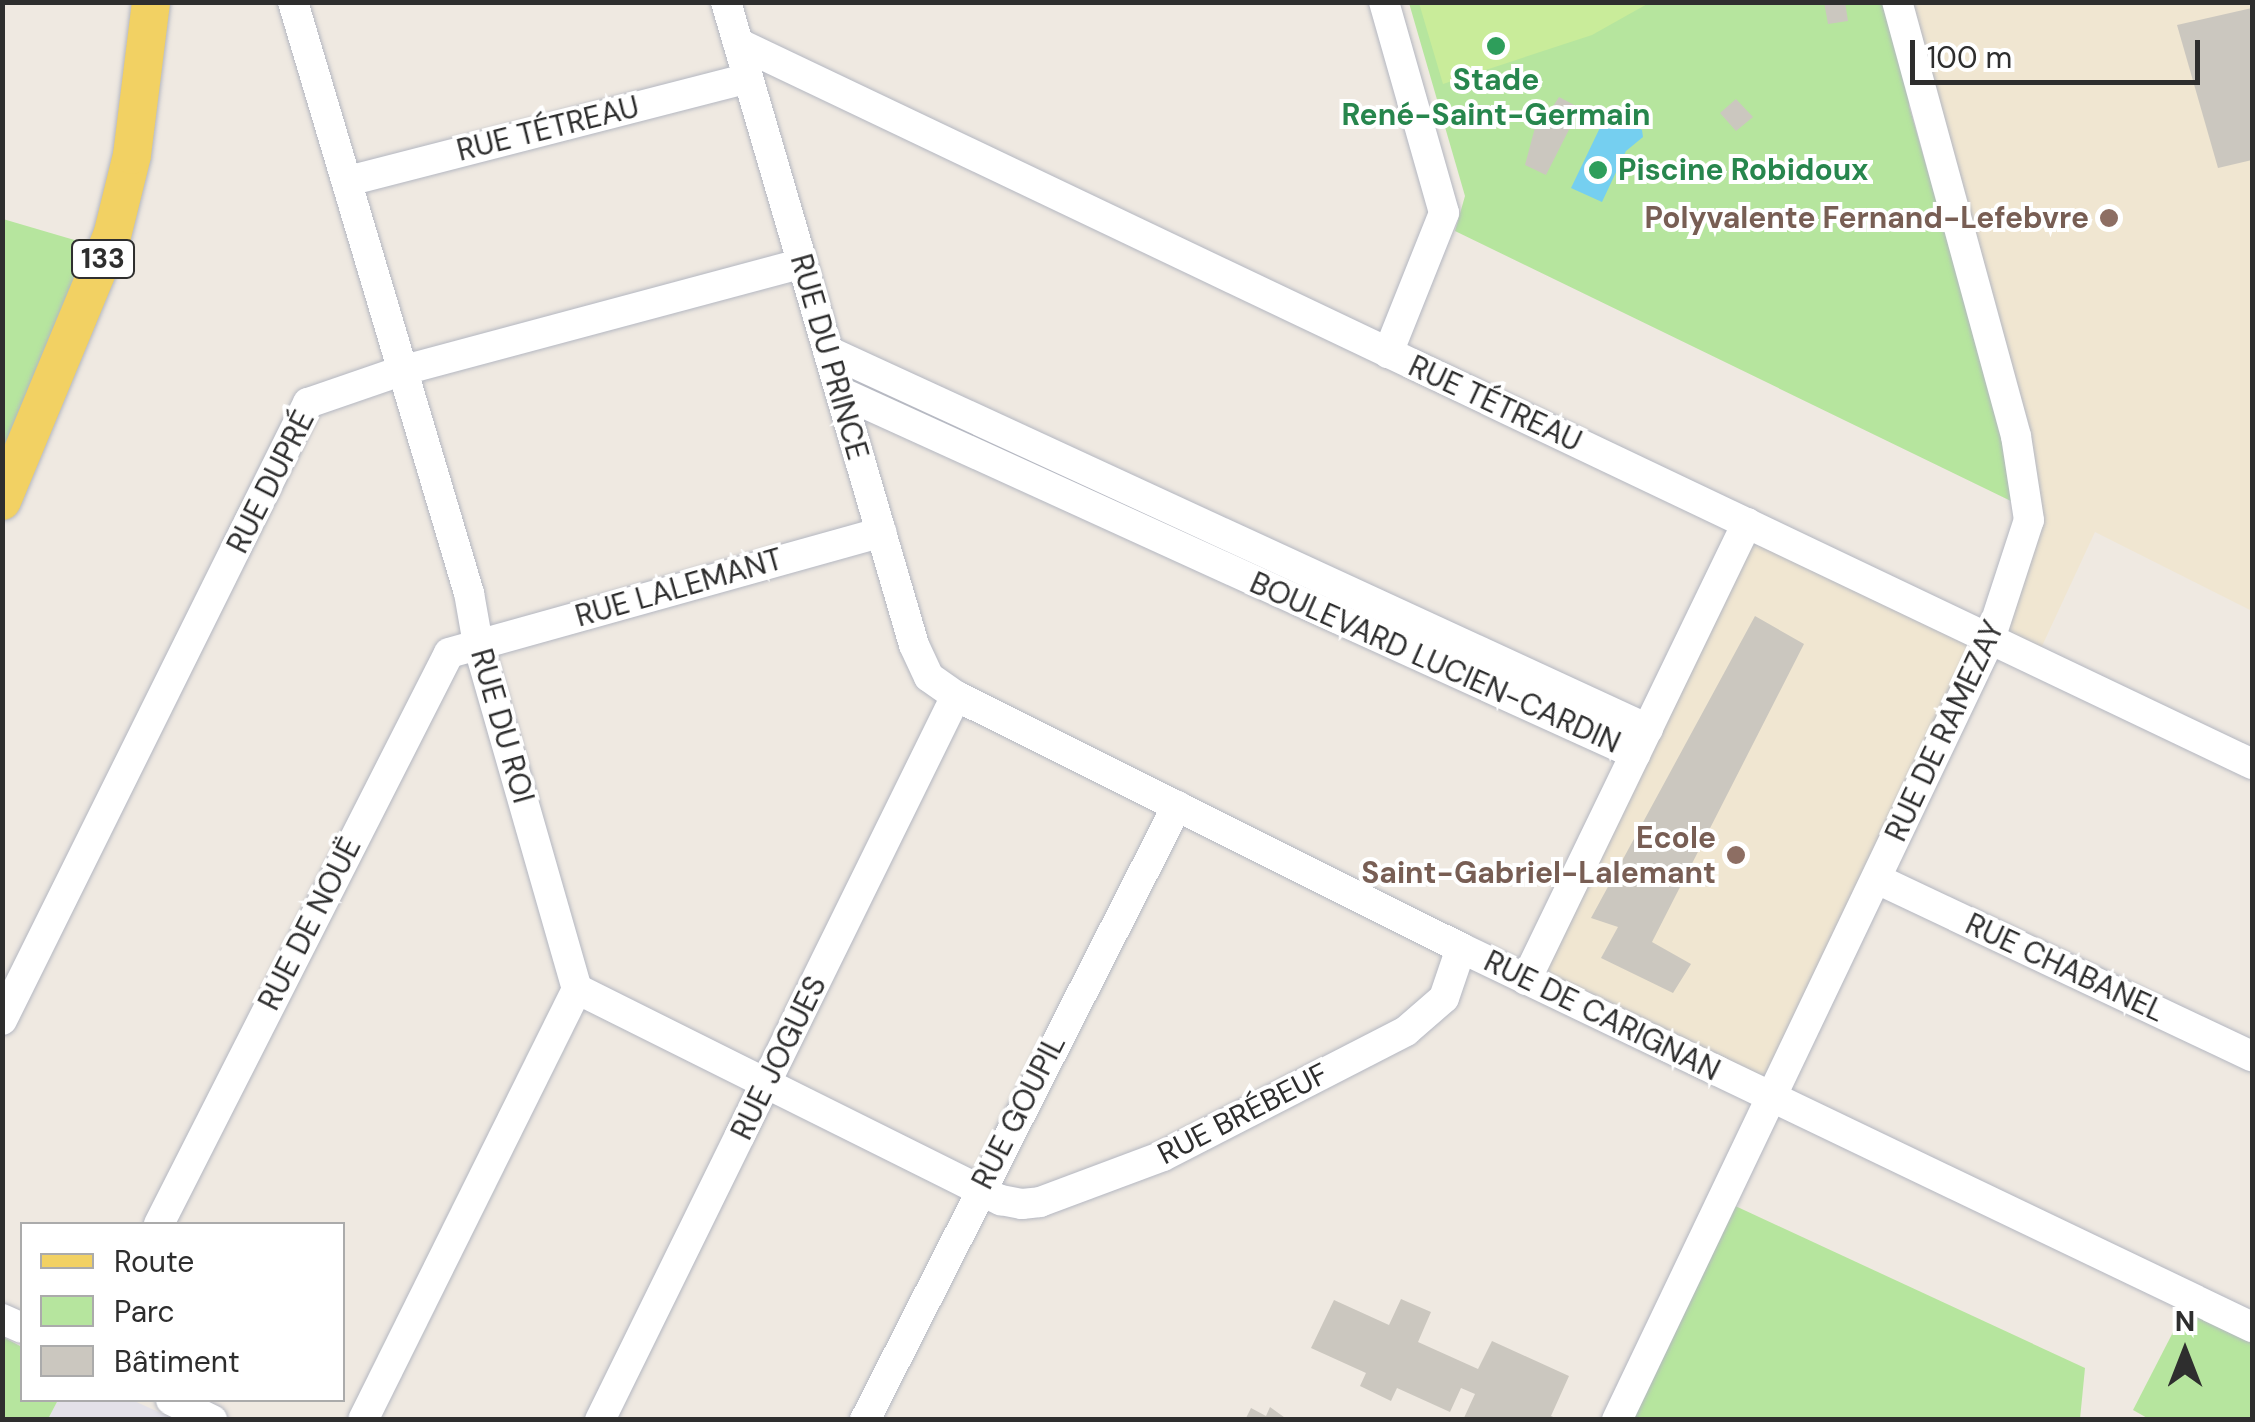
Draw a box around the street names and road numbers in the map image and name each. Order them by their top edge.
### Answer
street label: RUE TÉTREAU [453,89,643,169]
road number: 133 [70,236,136,282]
street label: RUE DU PRINCE [782,250,876,464]
street label: RUE TÉTREAU [1403,348,1587,460]
street label: RUE DUPRÉ [220,405,322,559]
street label: RUE LALEMANT [571,541,787,635]
street label: BOULEVARD LUCIEN-CARDIN [1244,565,1626,761]
street label: RUE DE RAMEZAY [1878,615,2012,847]
street label: RUE DU ROI [463,645,541,807]
street label: RUE DE NOUË [251,832,369,1016]
street label: RUE CHABANEL [1960,906,2170,1030]
street label: RUE DE CARIGNAN [1478,943,1726,1089]
street label: RUE JOGUES [724,970,834,1146]
street label: RUE GOUPIL [965,1029,1073,1195]
street label: RUE BRÉBEUF [1152,1056,1334,1172]

